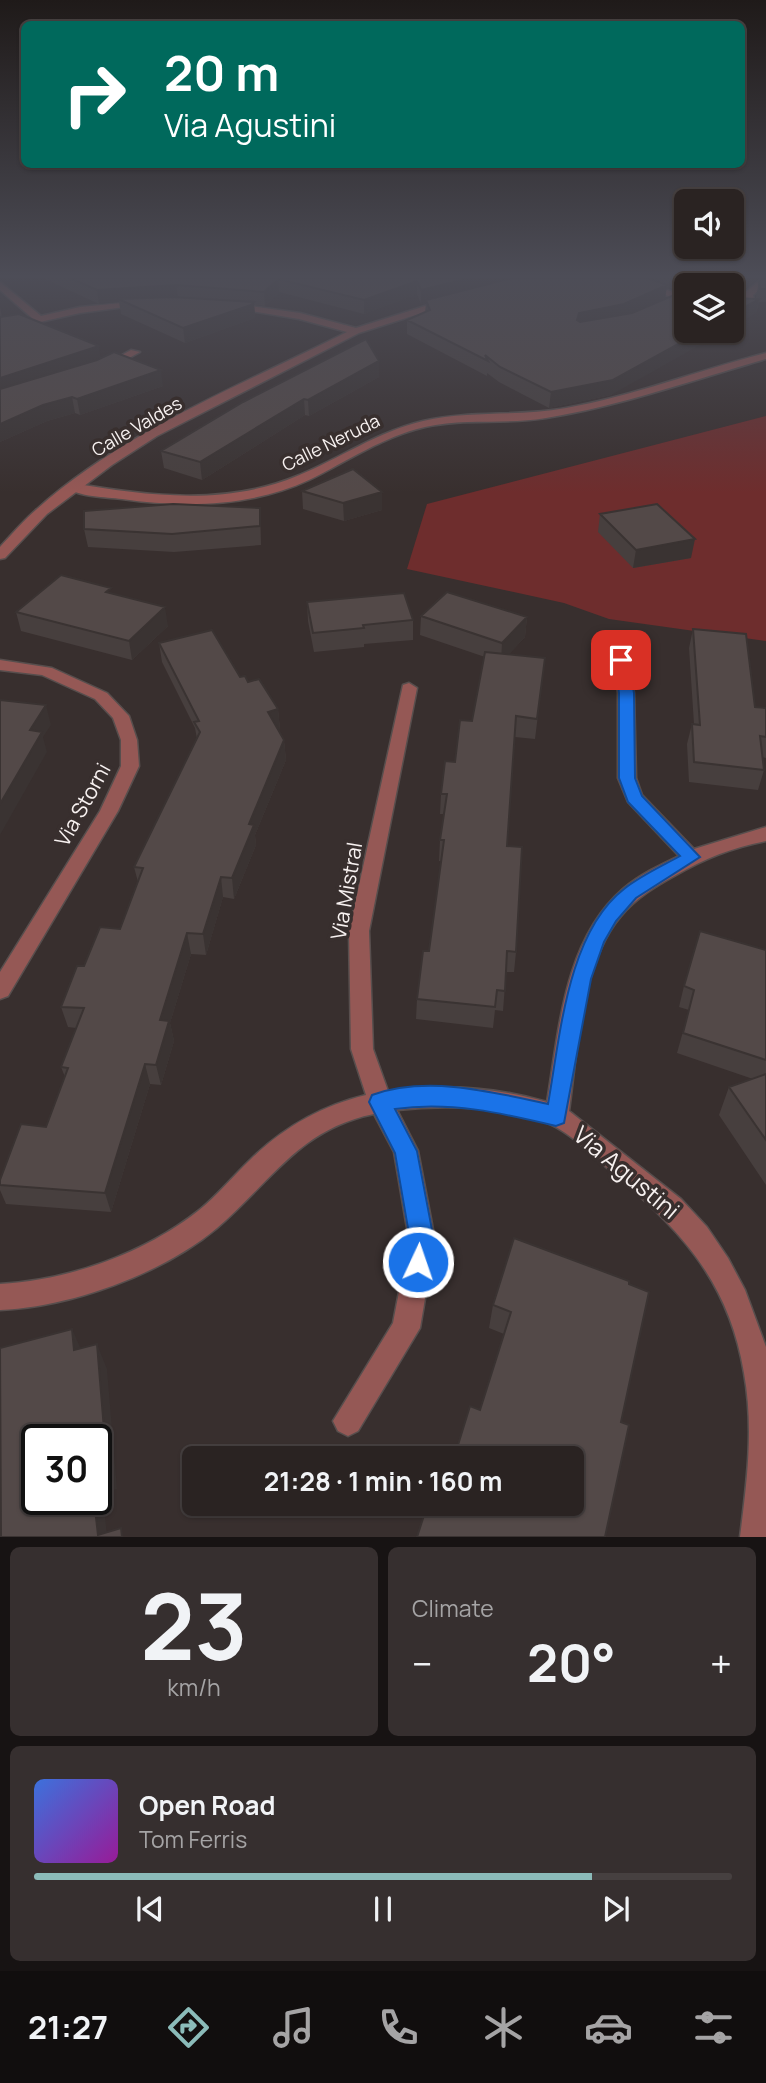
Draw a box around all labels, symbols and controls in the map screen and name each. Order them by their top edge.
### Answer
text: 20 m [164,39,279,106]
icon: right [49,49,140,140]
text: Via Agustini [164,103,336,147]
map controls [674,189,744,343]
button: sound [674,189,744,259]
button: layers [674,273,744,343]
street label: Calle Valdes [87,391,186,462]
street label: Calle Neruda [278,408,384,476]
pin [591,630,651,690]
icon: arrive [602,641,640,679]
street label: Via Storni [48,758,117,851]
street label: Via Mistral [324,840,368,942]
street label: Via Agustini [567,1118,687,1226]
position arrow [381,1225,455,1299]
speed limit sign: 30 [21,1424,112,1515]
text: 21:28 · 1 min · 160 m [264,1463,502,1499]
text: 23 [140,1563,248,1687]
text: Climate [412,1592,494,1624]
text: 20° [527,1627,616,1698]
text: − [412,1637,433,1689]
text: + [710,1637,732,1689]
text: km/h [167,1671,221,1703]
text: Open Road [139,1787,275,1823]
text: Tom Ferris [139,1823,247,1855]
icon: previous [131,1890,169,1928]
icon: pause [364,1890,402,1928]
icon: next [597,1890,635,1928]
icon: directions [164,2003,213,2052]
icon: music [269,2003,318,2052]
icon: phone [374,2003,423,2052]
icon: climate [479,2003,528,2052]
icon: car [584,2003,633,2052]
icon: filters [689,2003,738,2052]
text: 21:27 [28,2005,108,2049]

